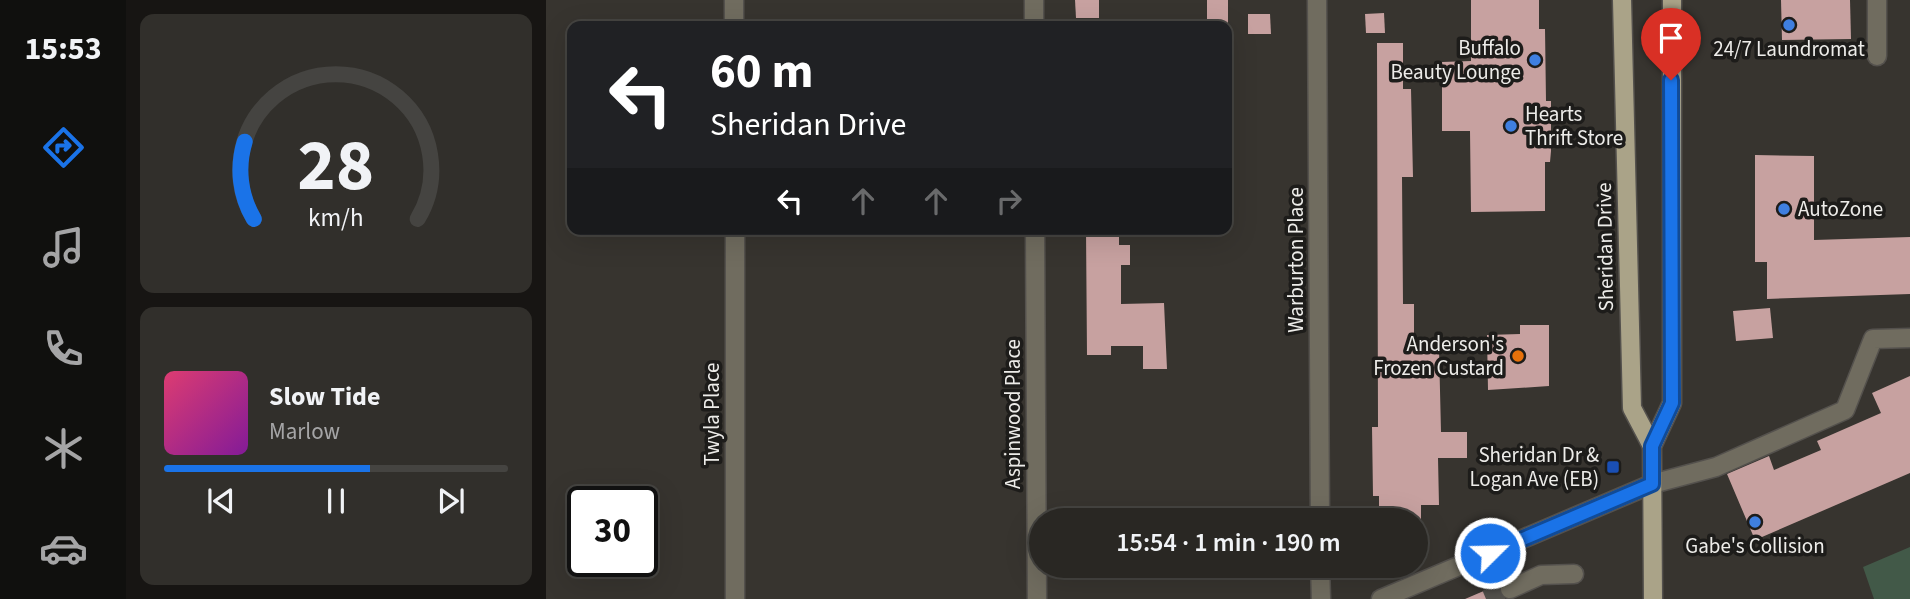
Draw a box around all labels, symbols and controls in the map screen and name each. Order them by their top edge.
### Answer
pin [1641,8,1701,80]
marker: 24/7 Laundromat [1781,17,1797,33]
icon: arrive [1652,19,1690,57]
text: 15:53 [24,26,102,72]
place label: Buffalo Beauty Lounge [1390,33,1521,87]
place label: 24/7 Laundromat [1713,34,1865,64]
text: 60 m [710,37,814,107]
icon: left [595,49,686,140]
marker: Buffalo Beauty Lounge [1527,52,1543,68]
place label: Hearts Thrift Store [1525,99,1623,153]
text: Sheridan Drive [710,102,907,148]
text: 28 [298,115,374,219]
marker: Hearts Thrift Store [1503,118,1519,134]
icon: directions [39,123,88,172]
icon: left [771,182,809,220]
icon: ahead [844,182,882,220]
icon: ahead [917,182,955,220]
icon: right [990,182,1028,220]
street label: Sheridan Drive [1589,182,1621,312]
street label: Warburton Place [1281,187,1311,333]
place label: AutoZone [1798,194,1883,224]
text: km/h [308,200,364,236]
marker: AutoZone [1776,201,1792,217]
icon: music [39,223,88,272]
icon: phone [39,324,88,373]
place label: Anderson's Frozen Custard [1373,329,1504,383]
street label: Aspinwood Place [998,339,1028,489]
marker: Anderson's Frozen Custard [1510,348,1526,364]
street label: Twyla Place [697,363,727,465]
text: Slow Tide [269,378,380,415]
text: Marlow [269,415,340,448]
icon: climate [39,424,88,473]
place label: Sheridan Dr & Logan Ave (EB) [1469,440,1599,494]
marker: Sheridan Dr & Logan Ave (EB) [1605,459,1621,475]
icon: previous [202,482,240,520]
icon: pause [317,482,355,520]
icon: next [432,482,470,520]
speed limit sign: 30 [567,486,658,577]
marker: Gabe's Collision [1747,514,1763,530]
position arrow [1453,516,1527,590]
icon: car [39,524,88,573]
text: 15:54 · 1 min · 190 m [1116,524,1341,561]
place label: Gabe's Collision [1685,531,1825,561]

